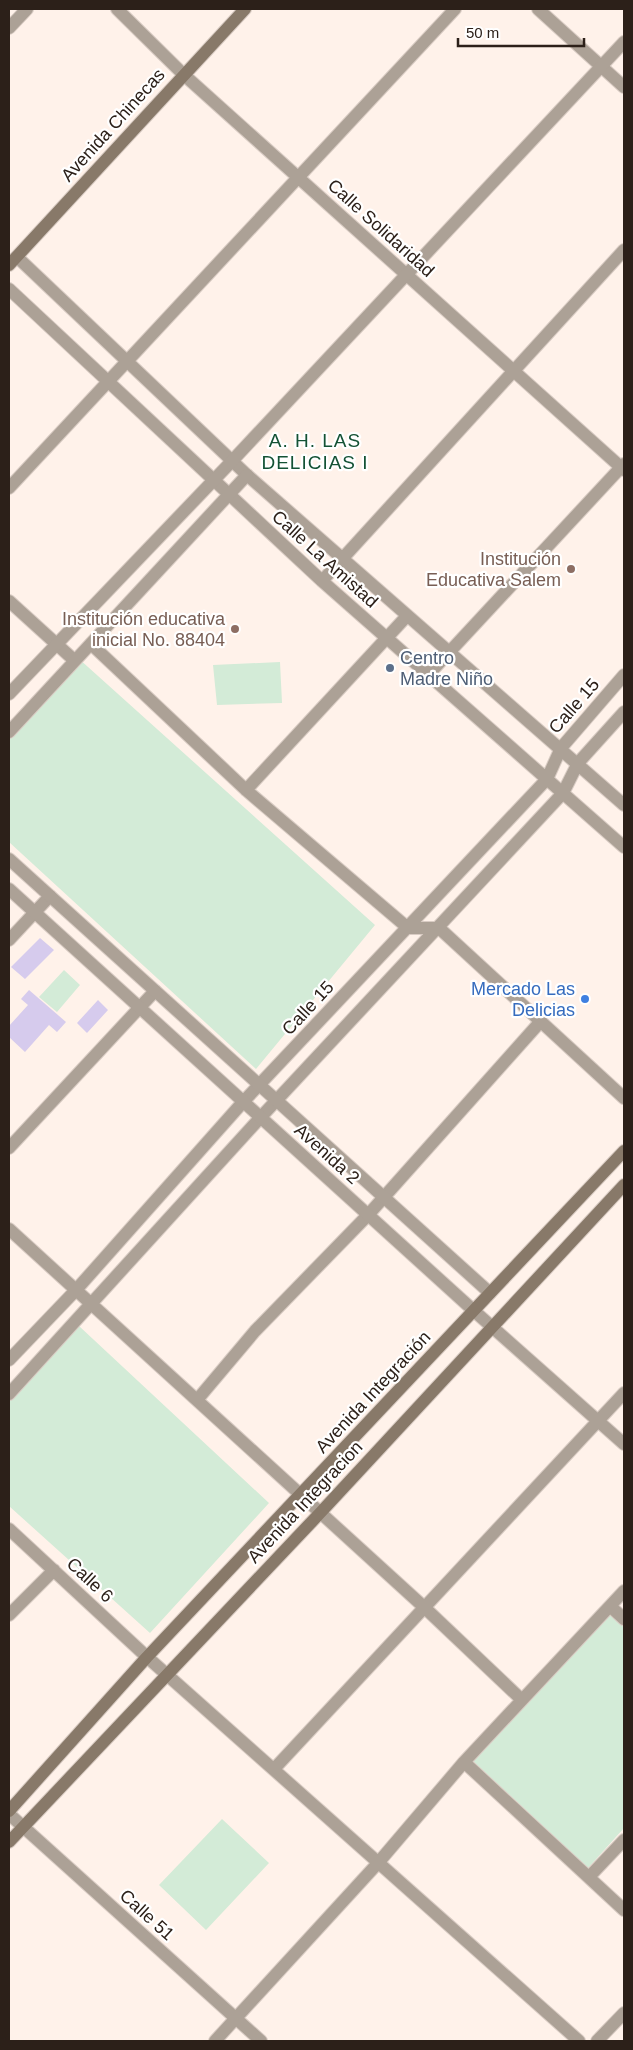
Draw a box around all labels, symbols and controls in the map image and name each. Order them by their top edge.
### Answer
scale bar [458,15,584,47]
text: 50 m [466,24,499,41]
street label: Avenida Chinecas [57,65,169,185]
street label: Calle Solidaridad [324,175,438,281]
district label: A. H. LAS DELICIAS I [261,430,369,473]
street label: Calle La Amistad [268,506,382,612]
place label: Institución Educativa Salem [426,549,561,590]
marker: Institución Educativa Salem [565,563,577,575]
place label: Institución educativa inicial No. 88404 [62,609,226,650]
marker: Institución educativa inicial No. 88404 [229,623,241,635]
place label: Centro Madre Niño [400,648,493,689]
marker: Centro Madre Niño [384,662,396,674]
street label: Calle 15 [545,675,603,737]
street label: Calle 15 [278,977,338,1039]
place label: Mercado Las Delicias [471,979,575,1020]
marker: Mercado Las Delicias [579,993,591,1005]
street label: Avenida 2 [291,1120,363,1188]
street label: Avenida Integración [312,1327,434,1457]
street label: Avenida Integracion [244,1437,366,1567]
street label: Calle 6 [63,1554,117,1606]
street label: Calle 51 [116,1885,178,1945]

